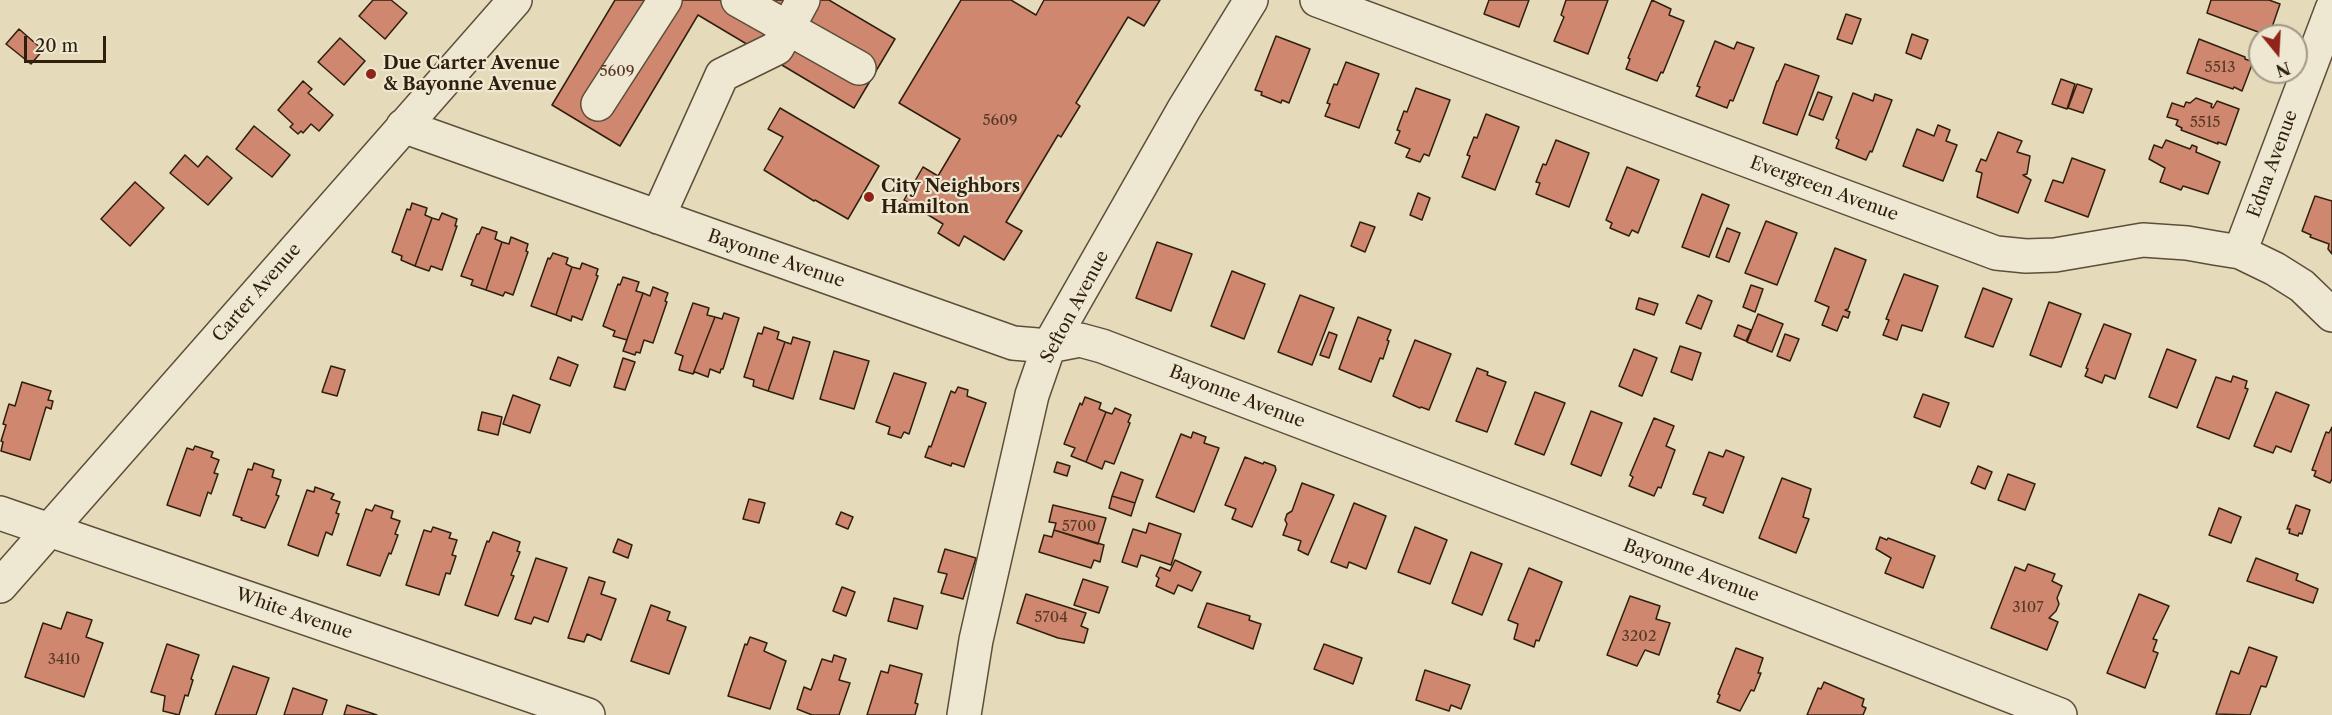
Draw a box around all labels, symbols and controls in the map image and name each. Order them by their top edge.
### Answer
scale bar [27,24,110,62]
north arrow [2248,24,2308,84]
text: 20 m [35,35,78,57]
place label: Due Carter Avenue & Bayonne Avenue [383,53,560,96]
text: N [2273,58,2293,81]
house number: 5513 [2205,59,2235,77]
house number: 5609 [599,63,635,81]
marker: Due Carter Avenue & Bayonne Avenue [364,67,378,81]
street label: Edna Avenue [2244,107,2302,221]
house number: 5609 [982,112,1018,130]
house number: 5515 [2190,114,2220,132]
street label: Evergreen Avenue [1747,152,1901,226]
place label: City Neighbors Hamilton [881,176,1020,219]
marker: City Neighbors Hamilton [862,190,876,204]
street label: Bayonne Avenue [705,225,847,293]
street label: Carter Avenue [208,239,306,347]
street label: Sefton Avenue [1036,247,1114,367]
street label: Bayonne Avenue [1166,361,1308,433]
house number: 5700 [1062,518,1096,536]
street label: Bayonne Avenue [1620,535,1762,607]
street label: White Avenue [233,584,355,644]
house number: 3107 [2012,599,2044,617]
house number: 5704 [1034,609,1068,627]
house number: 3202 [1621,628,1657,646]
house number: 3410 [48,651,80,669]

